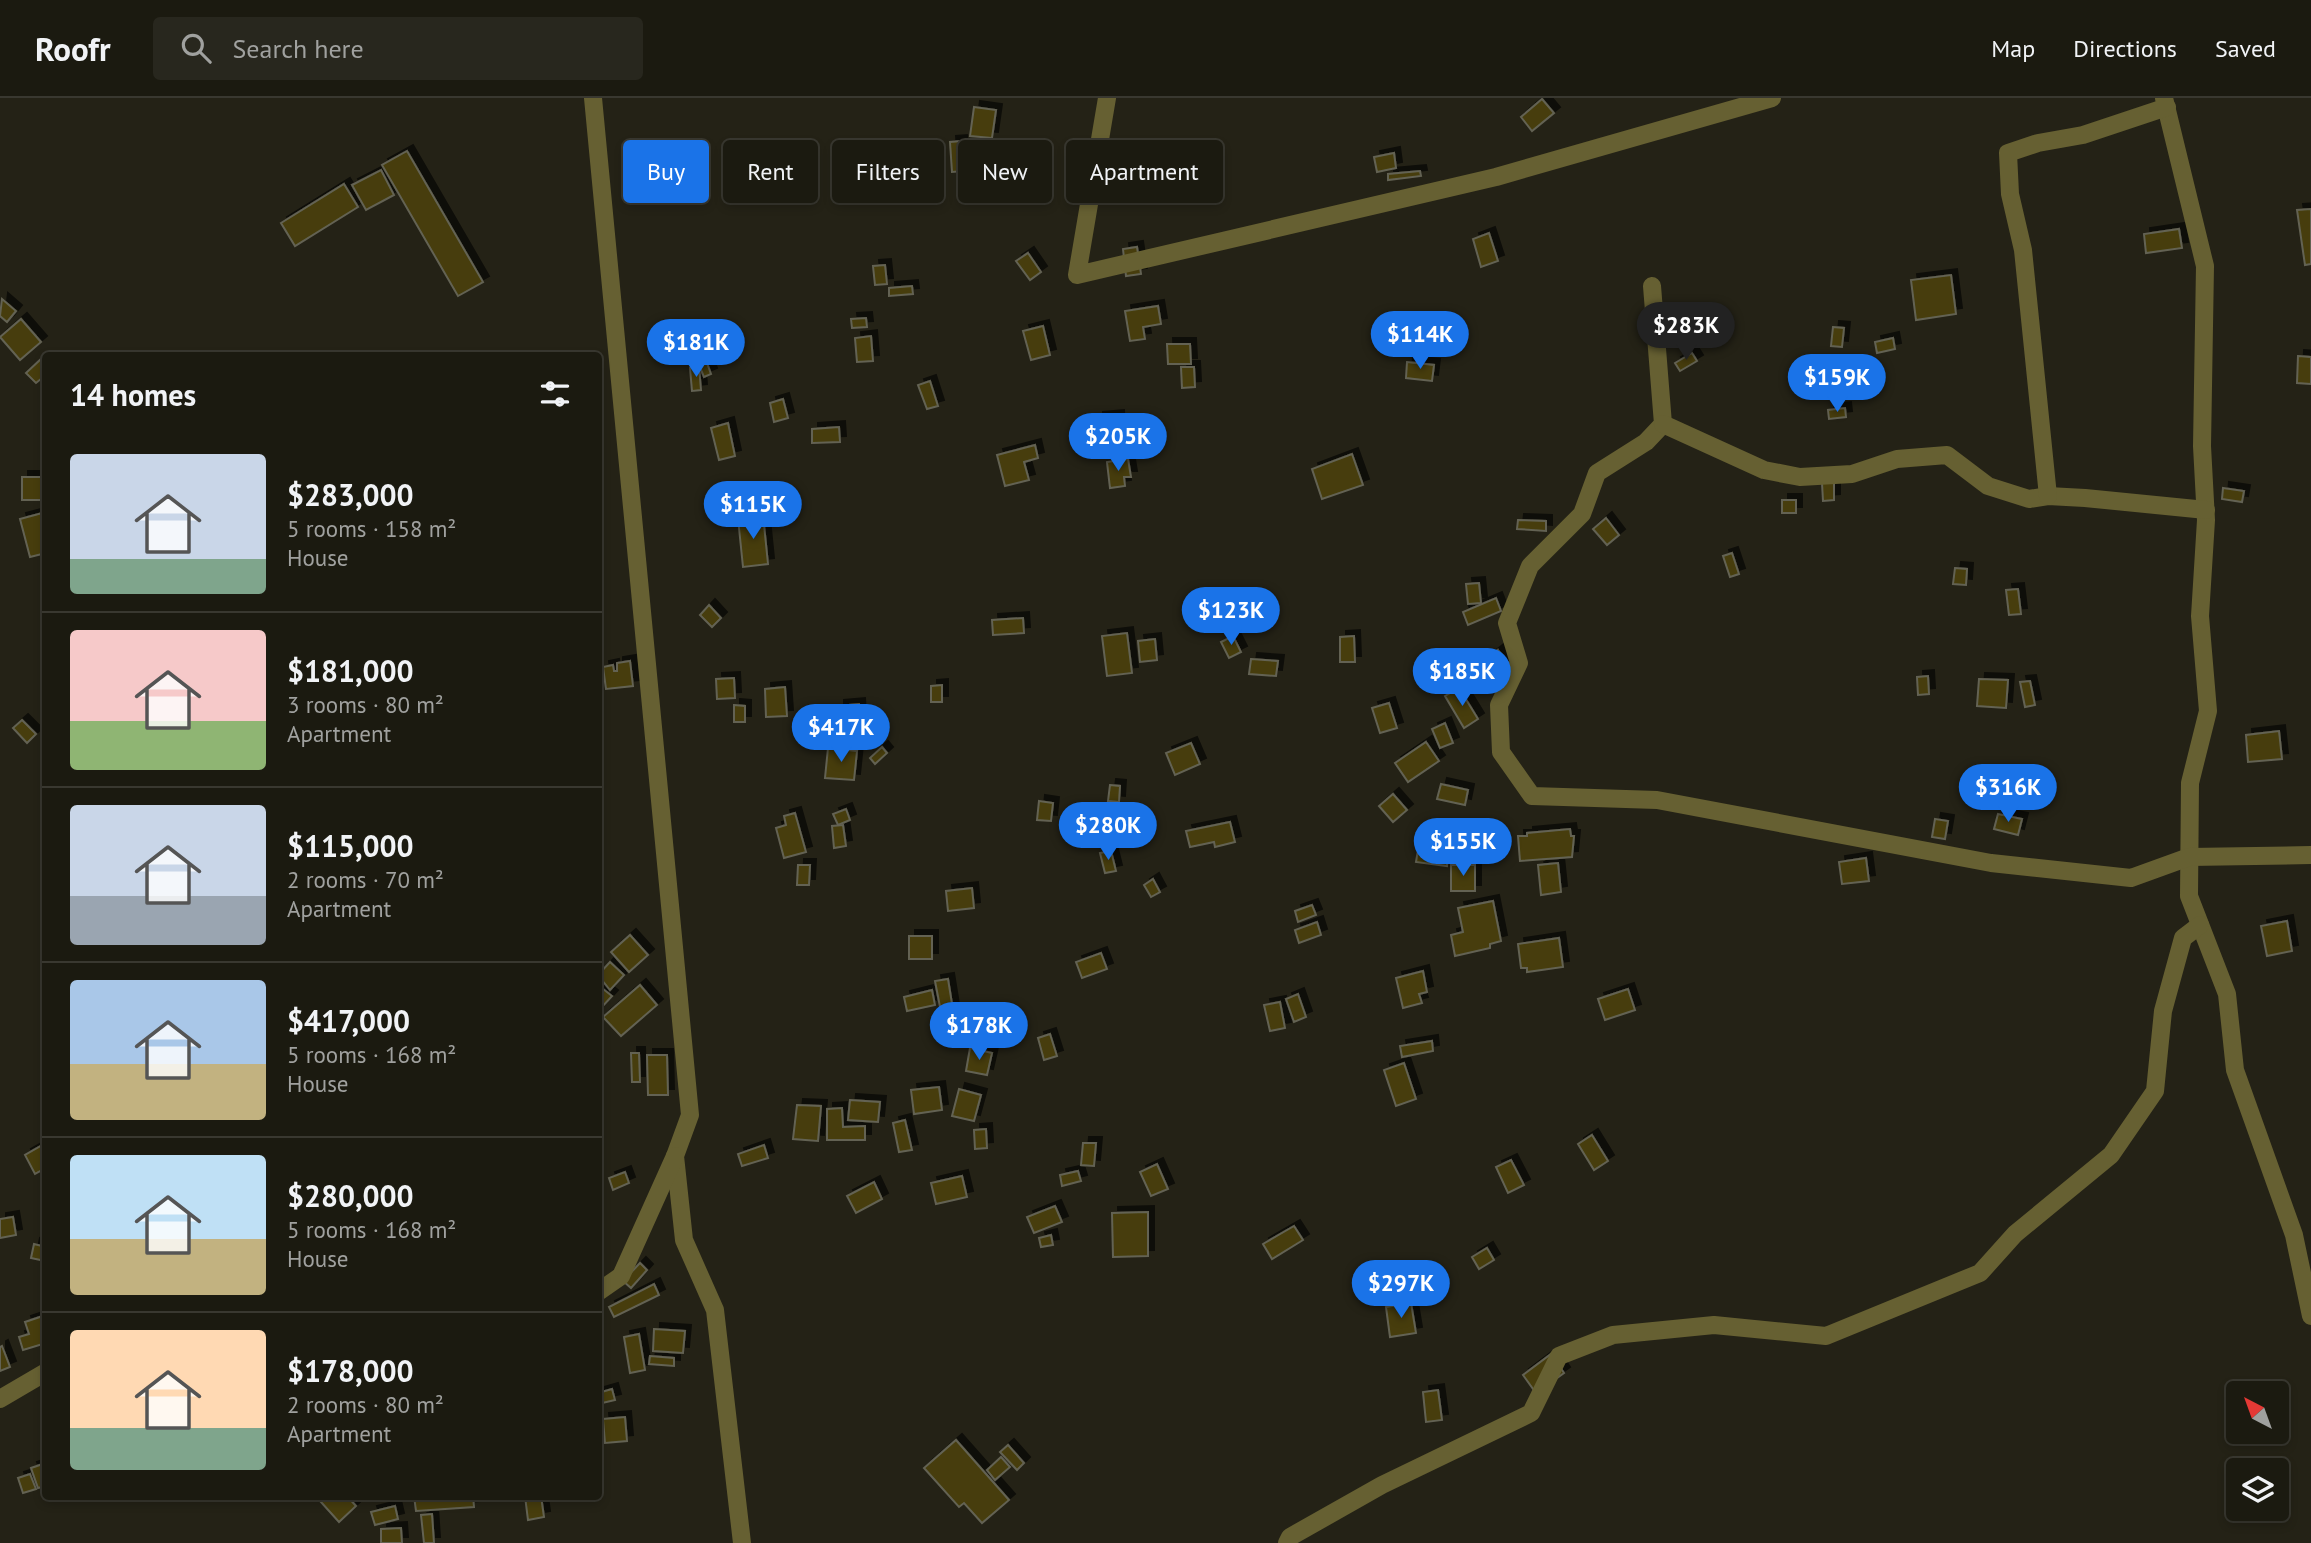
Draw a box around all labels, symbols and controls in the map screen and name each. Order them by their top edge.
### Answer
search box [153,17,643,80]
text: Roofr [35,27,111,70]
icon: search [177,29,215,67]
text: Search here [233,32,364,65]
text: Map [1991,33,2035,64]
text: Directions [2073,33,2177,64]
text: Saved [2215,33,2276,64]
chip: Buy [623,140,709,203]
chip: Rent [723,140,818,203]
chip: Filters [832,140,944,203]
chip: New [958,140,1052,203]
chip: Apartment [1066,140,1223,203]
pin: $283K [1637,302,1735,362]
text: $283K [1653,310,1719,339]
pin: $114K [1371,312,1469,371]
text: $114K [1387,319,1453,348]
pin: $181K [647,320,745,379]
text: $181K [663,327,729,356]
pin: $159K [1788,354,1886,414]
text: $159K [1804,362,1870,391]
text: 14 homes [70,375,196,414]
icon: filters [536,375,574,413]
pin: $205K [1069,414,1167,473]
text: $205K [1085,421,1151,450]
text: $283,000 [287,475,414,514]
icon: home [126,482,210,566]
pin: $115K [704,482,802,541]
text: $115K [720,489,786,518]
text: 5 rooms · 158 m² [287,514,456,543]
text: House [287,543,349,572]
pin: $123K [1182,588,1280,647]
text: $123K [1198,595,1264,624]
pin: $185K [1413,648,1511,708]
text: $181,000 [287,651,414,690]
text: $185K [1429,656,1495,685]
icon: home [126,658,210,742]
text: 3 rooms · 80 m² [287,690,444,719]
pin: $417K [792,704,890,764]
text: $417K [808,712,874,741]
text: Apartment [287,719,391,748]
pin: $316K [1959,764,2057,824]
text: $316K [1975,772,2041,801]
pin: $280K [1059,802,1157,862]
text: $280K [1075,810,1141,839]
pin: $155K [1414,818,1512,878]
text: $115,000 [287,826,414,865]
text: $155K [1430,826,1496,855]
icon: home [126,833,210,917]
text: 2 rooms · 70 m² [287,865,444,894]
text: Apartment [287,894,391,923]
text: $417,000 [287,1001,410,1040]
pin: $178K [930,1002,1028,1062]
icon: home [126,1008,210,1092]
text: $178K [946,1010,1012,1039]
text: 5 rooms · 168 m² [287,1040,456,1069]
text: House [287,1069,349,1098]
text: $280,000 [287,1176,414,1215]
icon: home [126,1183,210,1267]
text: 5 rooms · 168 m² [287,1215,456,1244]
text: House [287,1244,349,1273]
pin: $297K [1352,1260,1450,1320]
text: $297K [1368,1268,1434,1297]
text: $178,000 [287,1351,414,1390]
icon: home [126,1358,210,1442]
north arrow [2226,1381,2289,1444]
map controls [2226,1381,2289,1521]
text: 2 rooms · 80 m² [287,1390,444,1419]
text: Apartment [287,1419,391,1448]
button: layers [2226,1458,2289,1521]

